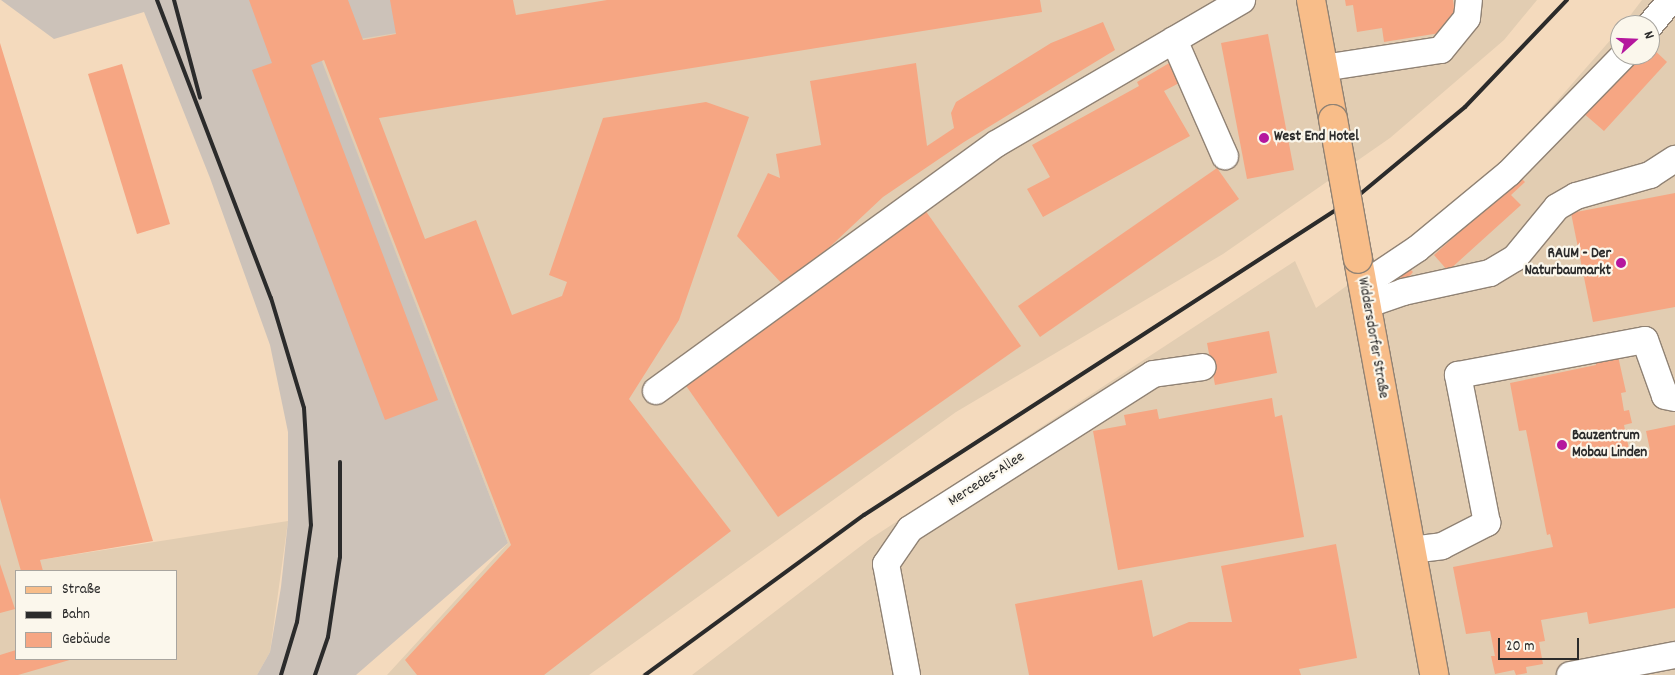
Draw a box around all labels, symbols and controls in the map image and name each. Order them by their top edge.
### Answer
north arrow [1610,15,1660,65]
text: N [1638,29,1659,42]
place label: West End Hotel [1274,129,1359,147]
marker: West End Hotel [1258,132,1270,144]
place label: RAUM - Der Naturbaumarkt [1524,245,1611,280]
marker: RAUM - Der Naturbaumarkt [1615,257,1627,269]
street label: Widdersdorfer Straße [1352,276,1392,400]
place label: Bauzentrum Mobau Linden [1572,427,1647,462]
marker: Bauzentrum Mobau Linden [1556,439,1568,451]
street label: Mercedes-Allee [946,449,1028,511]
legend [15,570,178,660]
text: Straße [62,579,100,601]
text: Bahn [62,604,90,626]
scale bar [1500,628,1581,660]
text: Gebäude [62,629,110,651]
text: 20 m [1506,636,1534,658]

